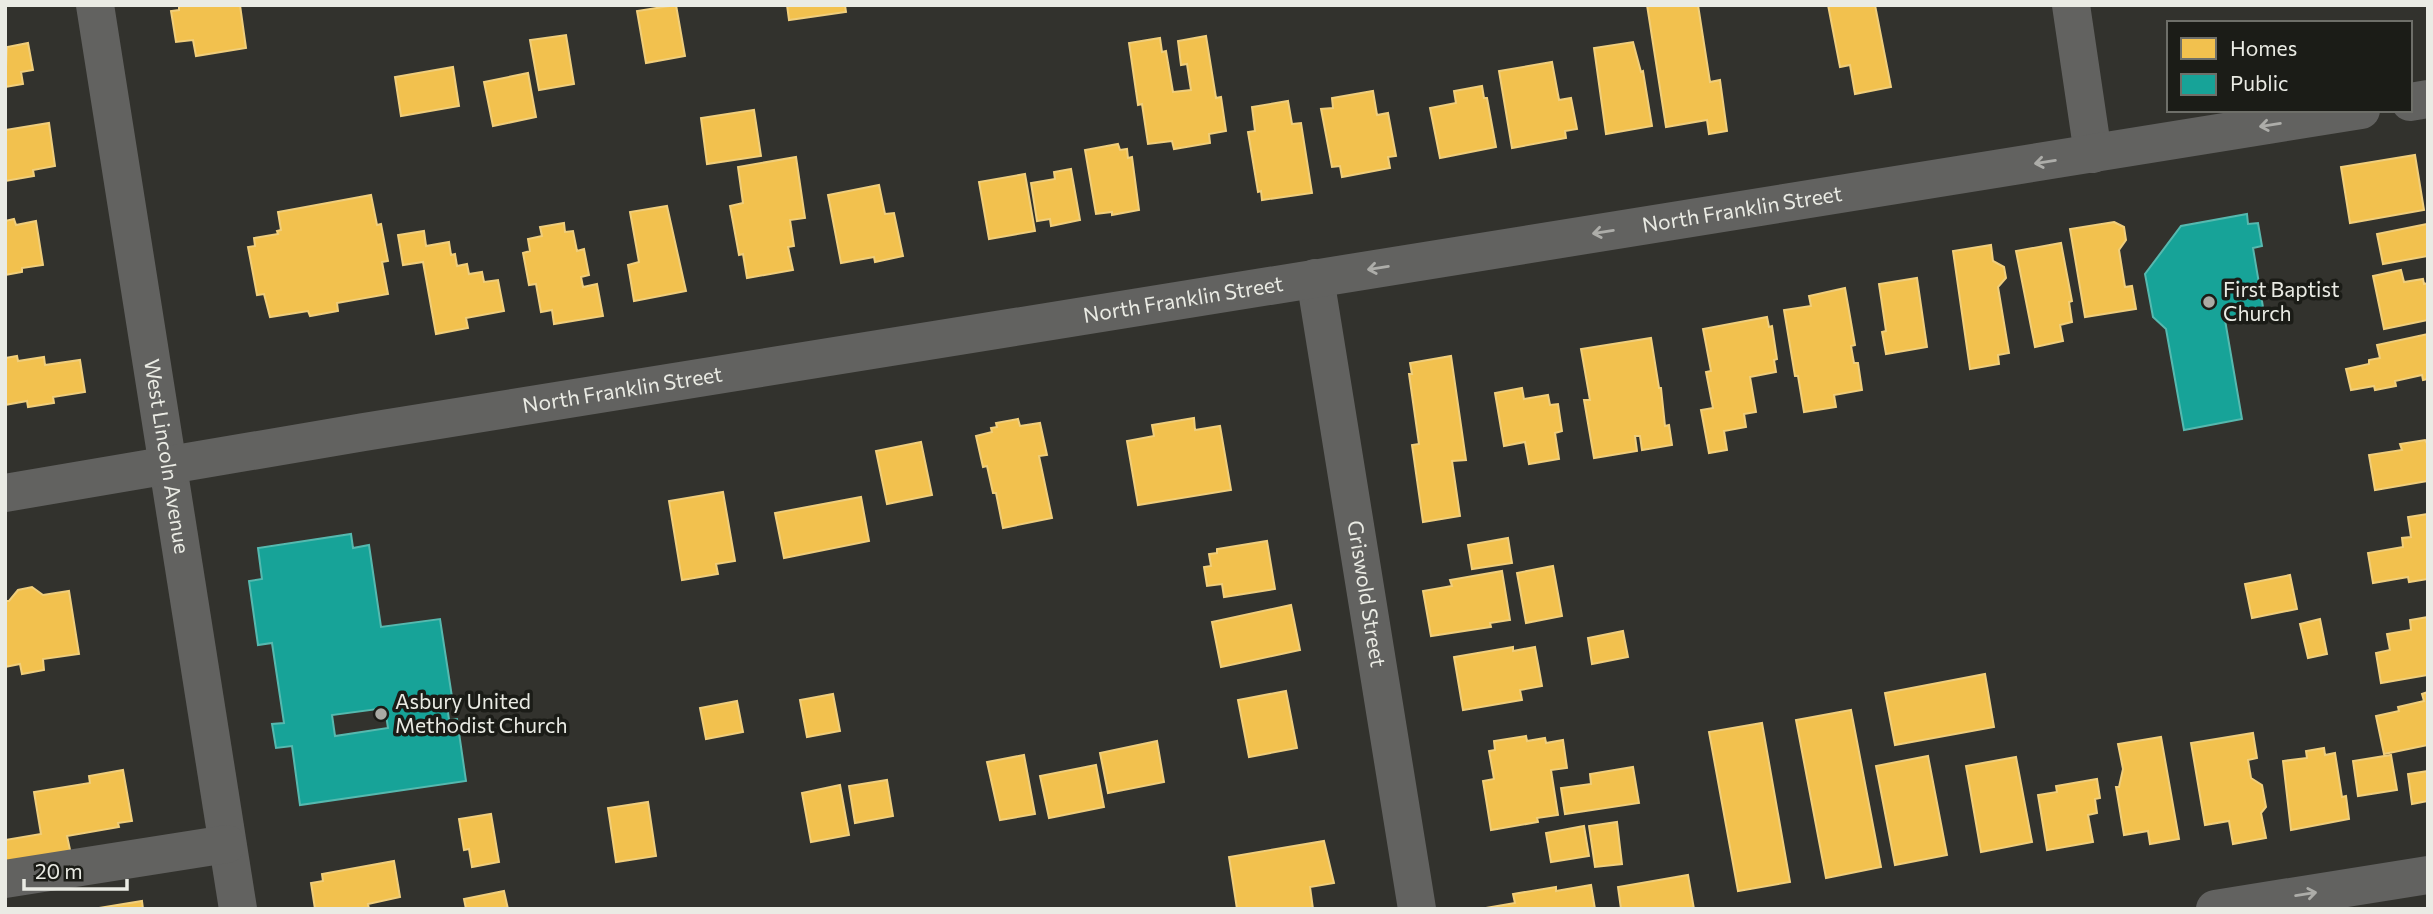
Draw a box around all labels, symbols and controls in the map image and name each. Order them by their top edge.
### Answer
legend [2167,21,2412,112]
text: Homes [2230,35,2297,60]
text: Public [2230,70,2288,95]
one-way arrow [2259,119,2282,132]
one-way arrow [2034,156,2057,169]
street label: North Franklin Street [1640,180,1844,237]
one-way arrow [1592,226,1615,239]
one-way arrow [1367,262,1390,275]
street label: North Franklin Street [1081,270,1285,327]
place label: First Baptist Church [2223,276,2340,325]
marker: First Baptist Church [2201,294,2217,310]
street label: West Lincoln Avenue [140,357,196,555]
street label: North Franklin Street [521,360,724,417]
street label: Griswold Street [1343,518,1392,669]
place label: Asbury United Methodist Church [395,688,567,737]
marker: Asbury United Methodist Church [373,706,389,722]
scale bar [24,848,128,892]
text: 20 m [35,858,83,883]
one-way arrow [2294,887,2317,900]

